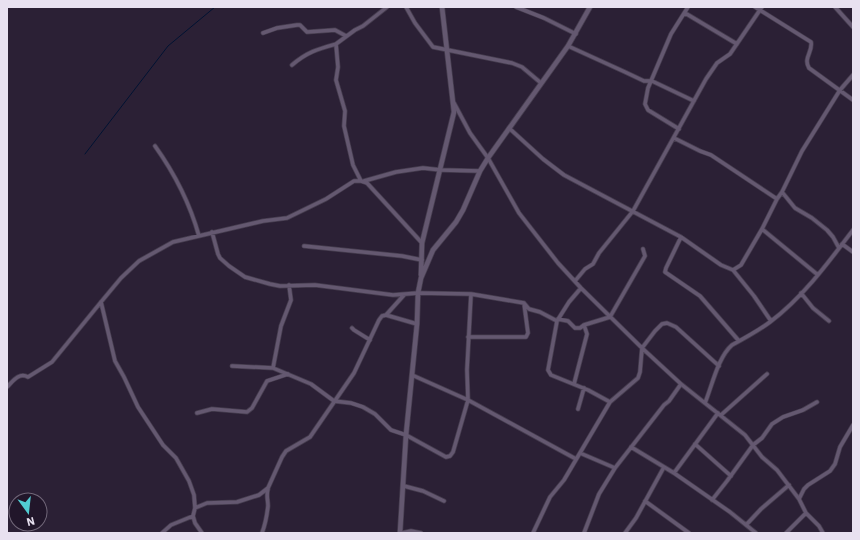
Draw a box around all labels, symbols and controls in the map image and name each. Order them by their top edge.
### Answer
north arrow [8,492,48,532]
text: N [25,514,36,529]

